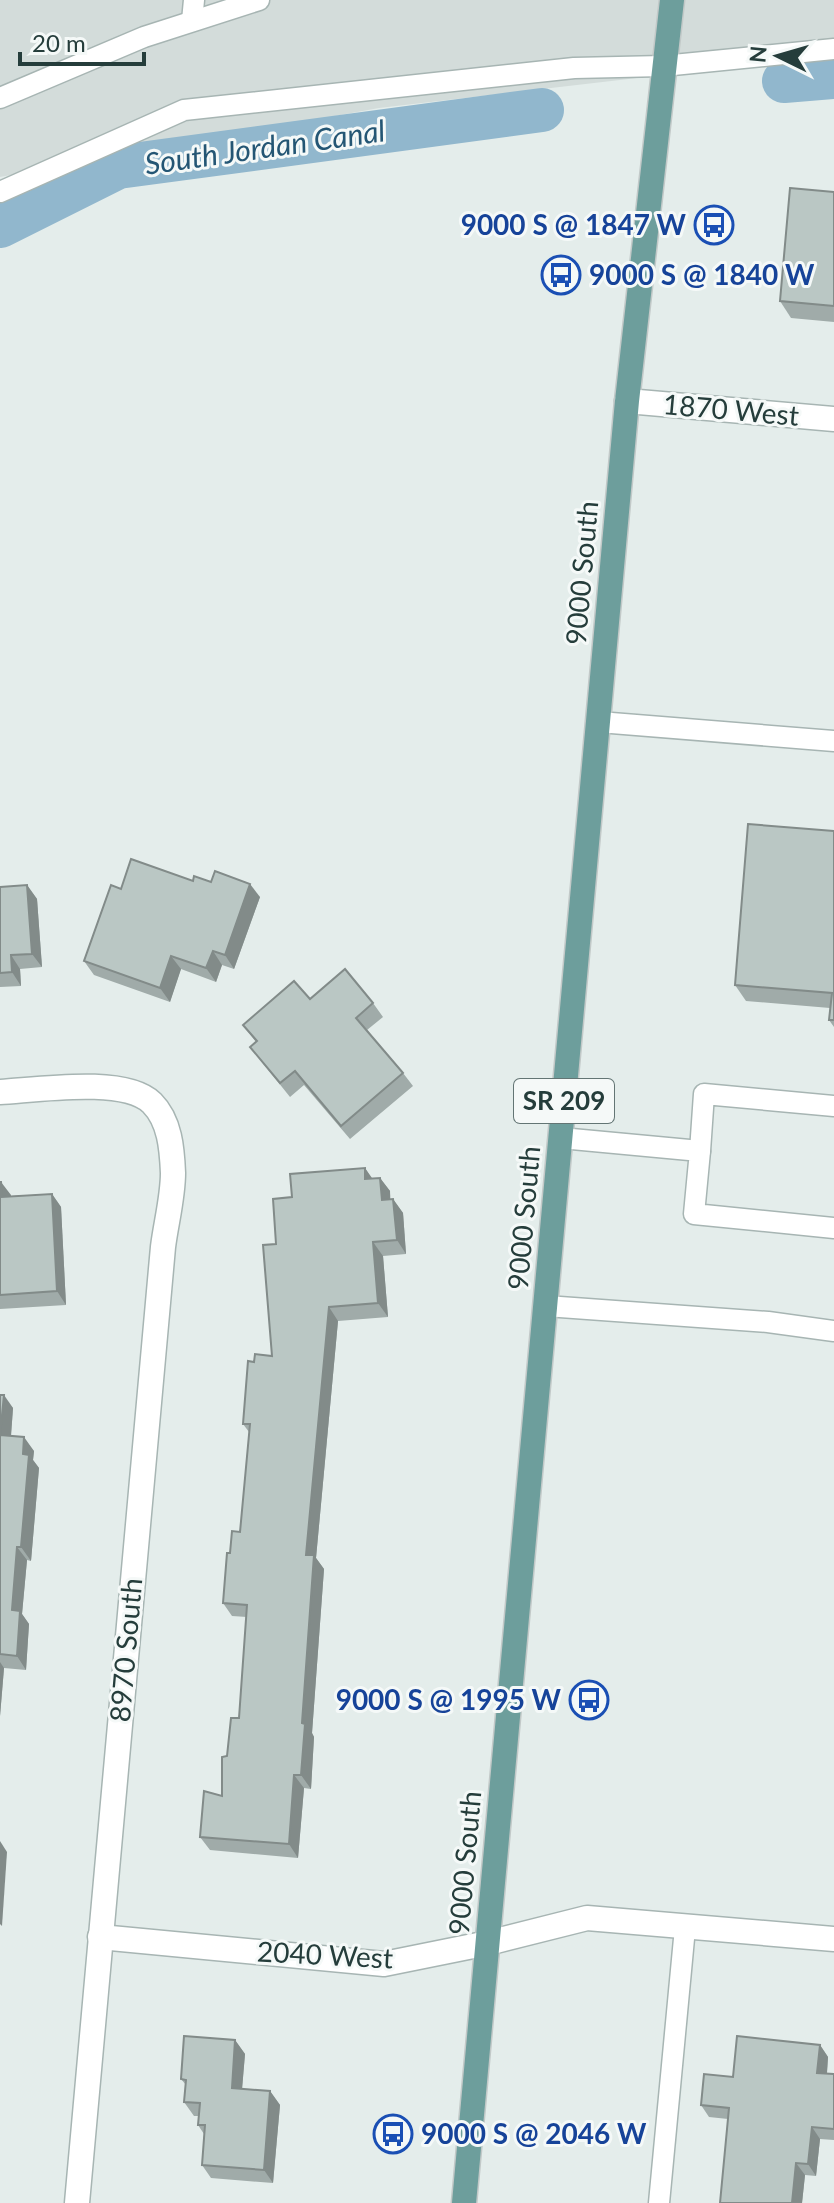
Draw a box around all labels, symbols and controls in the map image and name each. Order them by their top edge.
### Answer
scale bar [20,16,144,66]
north arrow [738,16,818,96]
text: 20 m [32,28,86,57]
text: N [743,45,772,64]
water label: South Jordan Canal [142,111,387,181]
bus stop icon: 9000 S @ 1847 W [693,204,735,246]
place label: 9000 S @ 1847 W [461,207,687,241]
bus stop icon: 9000 S @ 1840 W [540,254,582,296]
place label: 9000 S @ 1840 W [589,257,815,291]
street label: 1870 West [662,386,800,432]
street label: 9000 South [558,500,604,646]
road number: SR 209 [514,1079,614,1123]
street label: 9000 South [500,1145,546,1291]
street label: 8970 South [102,1577,148,1723]
bus stop icon: 9000 S @ 1995 W [568,1679,610,1721]
place label: 9000 S @ 1995 W [336,1682,562,1716]
street label: 9000 South [441,1790,487,1936]
street label: 2040 West [256,1933,394,1975]
bus stop icon: 9000 S @ 2046 W [372,2113,414,2155]
place label: 9000 S @ 2046 W [421,2116,647,2150]

